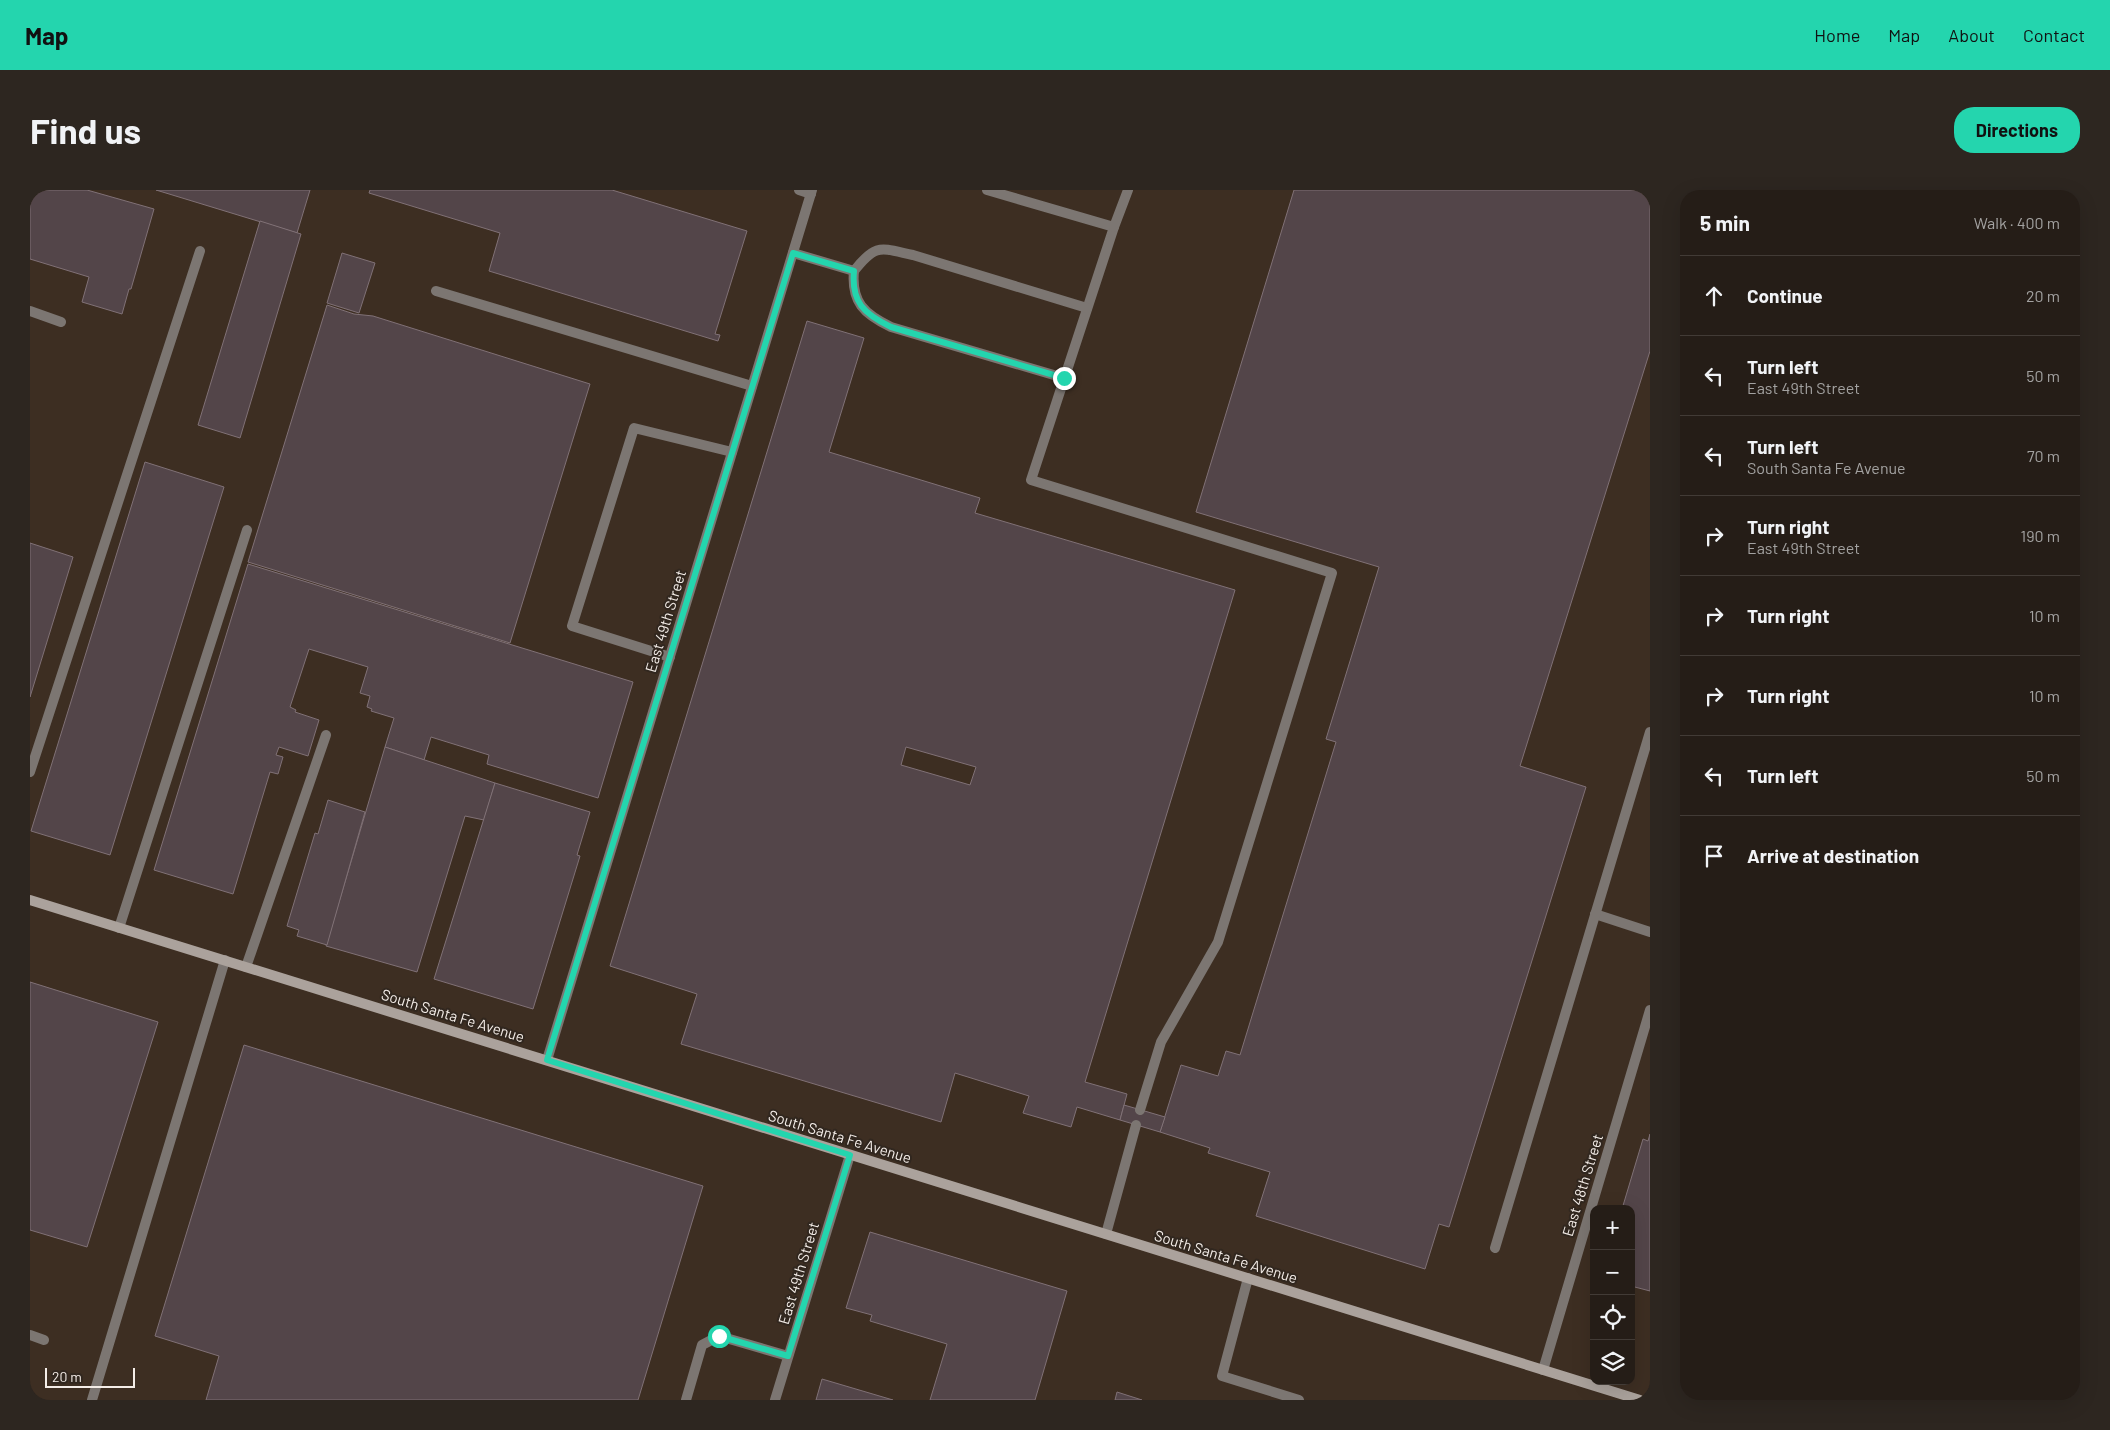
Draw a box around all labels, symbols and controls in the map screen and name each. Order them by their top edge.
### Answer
text: Map [25,21,68,50]
text: Home [1814,24,1860,46]
text: Map [1888,24,1920,46]
text: About [1948,24,1995,46]
text: Contact [2023,24,2085,46]
button: Directions [1954,107,2080,153]
text: Find us [30,109,141,151]
text: 5 min [1700,210,1750,235]
text: Walk · 400 m [1974,213,2060,232]
icon: ahead [1700,282,1728,310]
text: Continue [1747,284,1823,307]
text: 20 m [2026,286,2060,305]
text: Turn left [1747,355,1818,378]
icon: left [1700,362,1728,390]
text: 50 m [2026,366,2060,385]
route end [1053,367,1076,390]
text: East 49th Street [1747,378,1860,397]
text: Turn left [1747,435,1818,458]
icon: left [1700,442,1728,470]
text: 70 m [2027,446,2060,465]
text: South Santa Fe Avenue [1747,458,1906,477]
text: Turn right [1747,515,1829,538]
icon: right [1700,522,1728,550]
text: 190 m [2021,526,2060,545]
text: East 49th Street [1747,538,1860,557]
street label: East 49th Street [641,568,689,674]
icon: right [1700,602,1728,630]
text: Turn right [1747,604,1829,627]
text: 10 m [2029,606,2060,625]
icon: right [1700,682,1728,710]
text: Turn right [1747,684,1829,707]
text: 10 m [2029,686,2060,705]
icon: left [1700,762,1728,790]
text: Turn left [1747,764,1818,787]
text: 50 m [2026,766,2060,785]
icon: arrive [1700,842,1728,870]
text: Arrive at destination [1747,844,1919,867]
street label: South Santa Fe Avenue [379,985,527,1045]
street label: South Santa Fe Avenue [766,1106,914,1166]
street label: East 48th Street [1558,1132,1606,1238]
map controls [1590,1205,1635,1385]
button: + [1590,1205,1635,1250]
street label: East 49th Street [774,1220,822,1326]
street label: South Santa Fe Avenue [1152,1226,1300,1286]
button: − [1590,1250,1635,1295]
button: locate [1590,1295,1635,1340]
route start [708,1325,731,1348]
button: layers [1590,1340,1635,1385]
scale bar [45,1365,135,1388]
text: 20 m [52,1368,82,1385]

